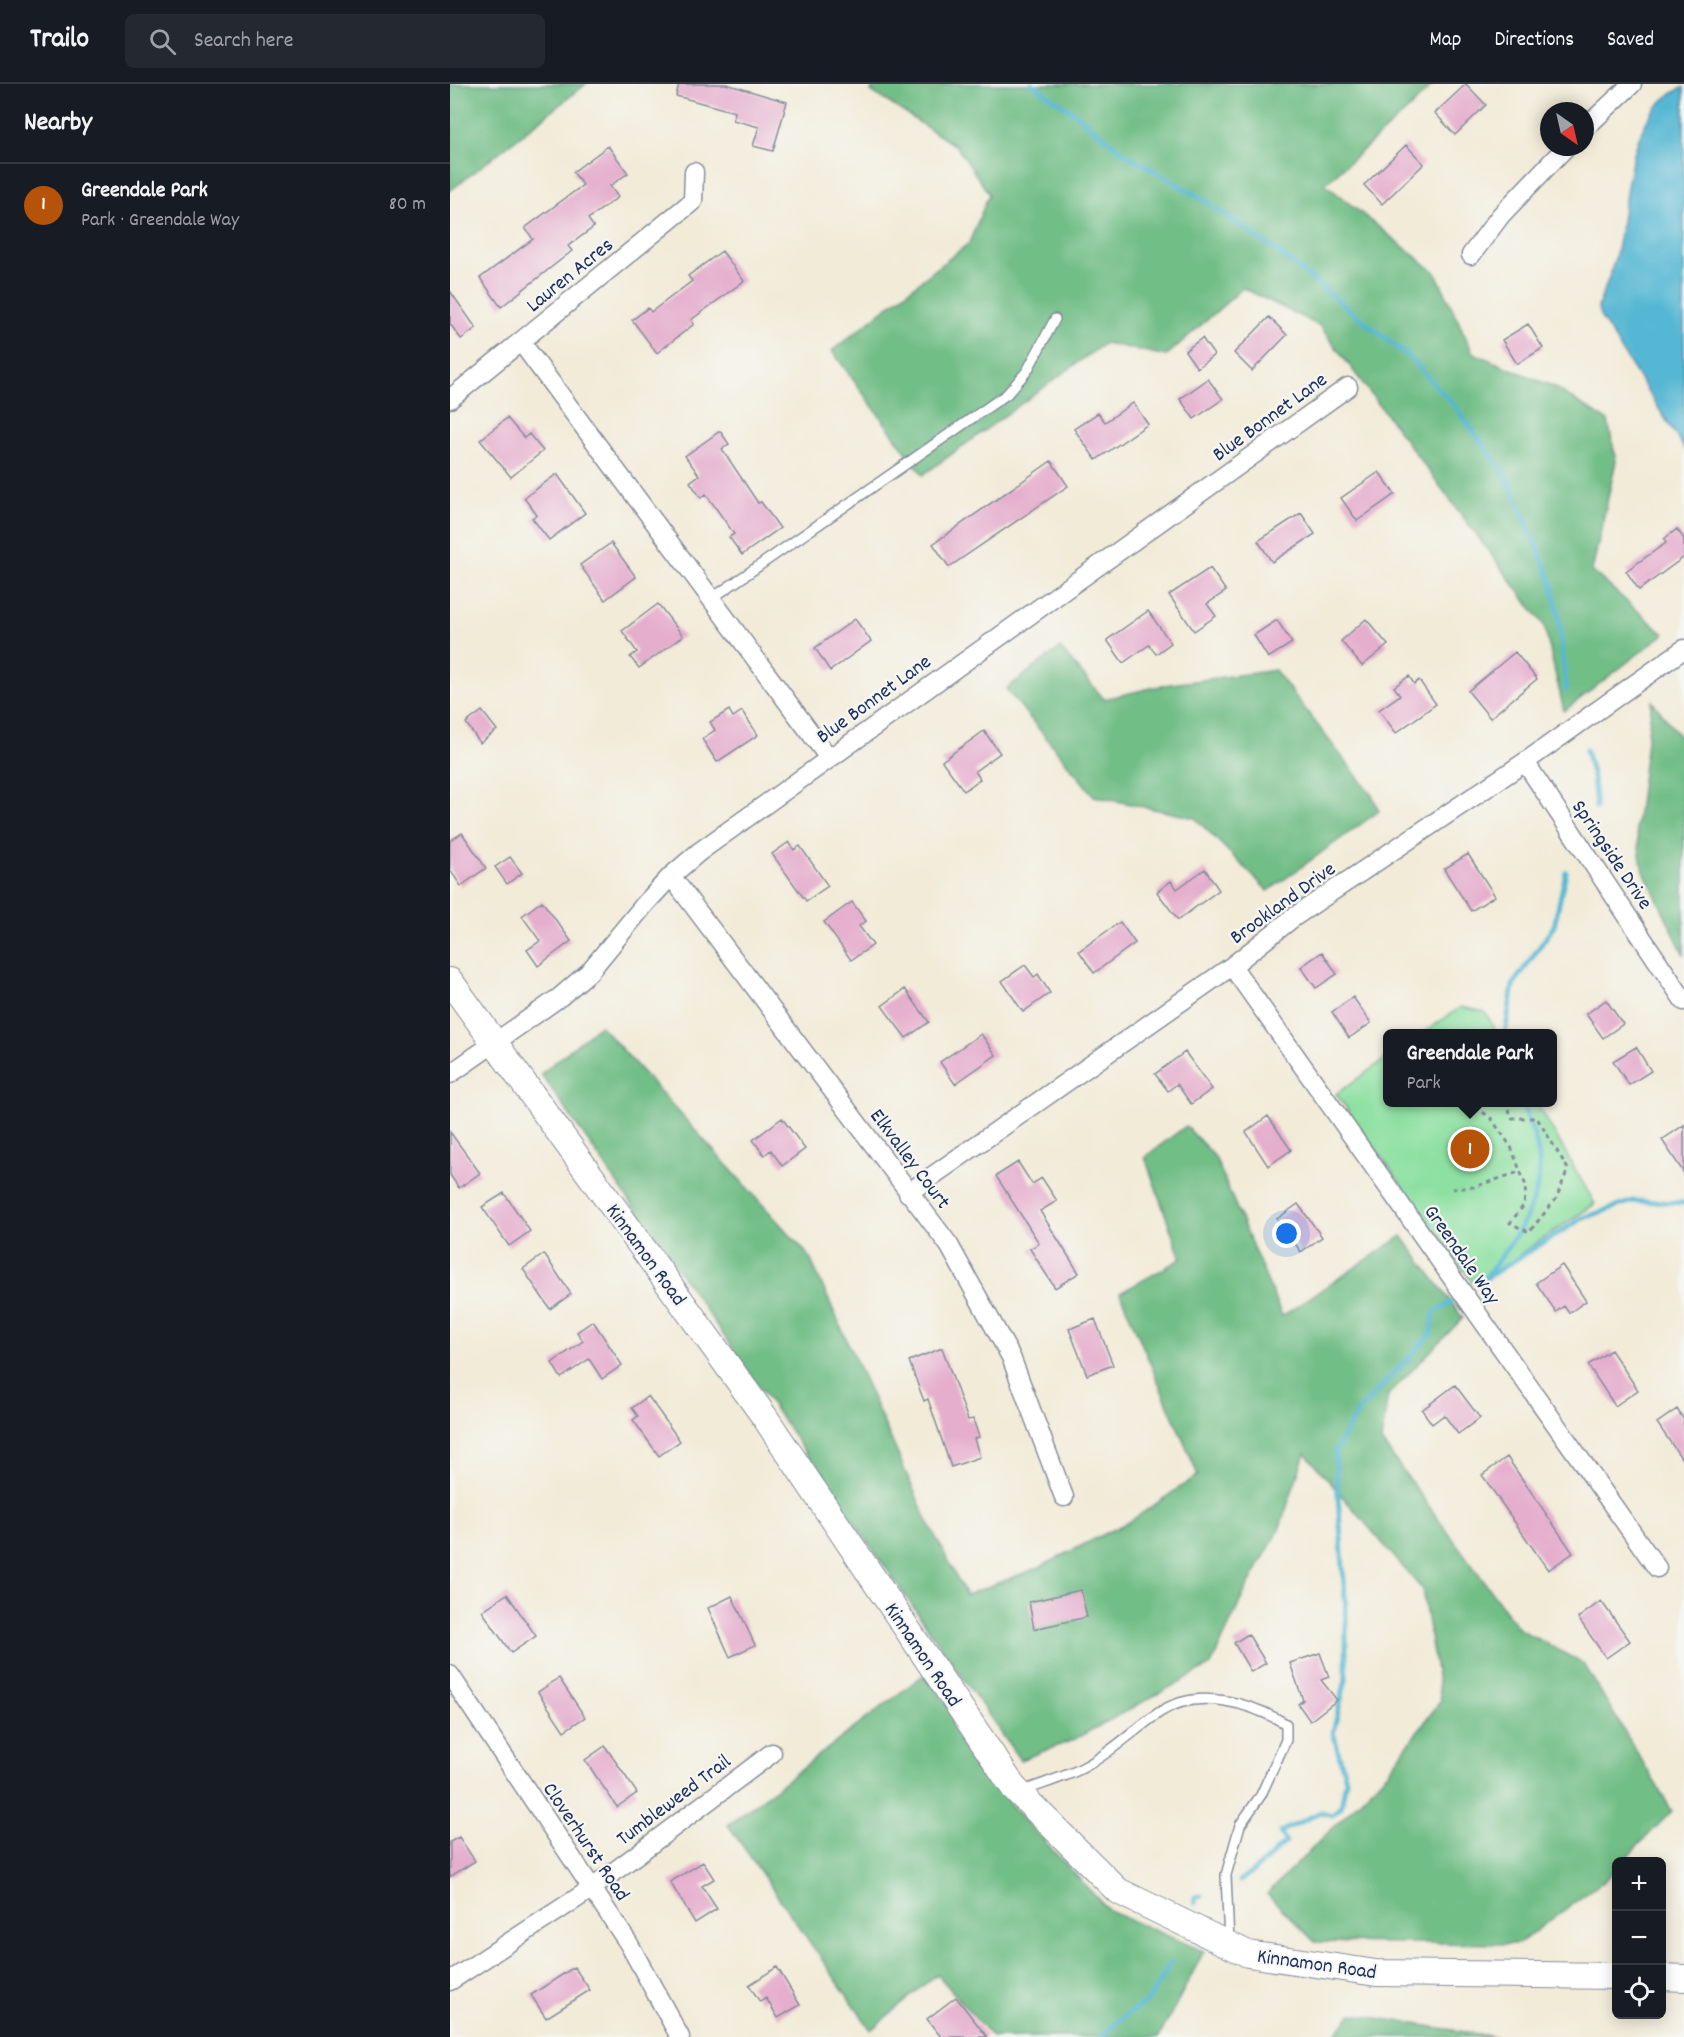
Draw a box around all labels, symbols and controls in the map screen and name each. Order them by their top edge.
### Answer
search box [125,14,545,68]
text: Trailo [30,21,89,61]
icon: search [146,25,179,58]
text: Search here [194,26,293,57]
text: Map [1430,26,1461,56]
text: Directions [1494,26,1574,56]
text: Saved [1607,26,1654,56]
north arrow [1540,102,1594,156]
text: Nearby [24,105,92,142]
text: Greendale Park [81,176,208,207]
text: 1 [41,191,46,219]
text: 80 m [389,191,426,219]
text: Park · Greendale Way [81,207,239,235]
street label: Lauren Acres [521,232,621,321]
street label: Blue Bonnet Lane [1207,366,1335,471]
street label: Blue Bonnet Lane [811,648,939,753]
street label: Springside Drive [1563,795,1658,917]
street label: Brookland Drive [1224,856,1343,953]
popup [1383,1029,1557,1107]
text: Greendale Park [1407,1039,1533,1070]
text: Park [1407,1070,1441,1098]
street label: Elkvalley Court [861,1103,956,1216]
pin: 1 [1450,1126,1490,1172]
street label: Kinnamon Road [597,1198,692,1313]
street label: Greendale Way [1415,1200,1506,1312]
your location [1272,1219,1301,1248]
street label: Kinnamon Road [875,1597,968,1714]
street label: Tumbleweed Trail [611,1748,738,1855]
street label: Cloverhurst Road [534,1777,635,1908]
map controls [1612,1857,1666,2019]
button: + [1612,1857,1666,1911]
button: − [1612,1911,1666,1965]
street label: Kinnamon Road [1255,1943,1378,1989]
button: locate [1612,1965,1666,2019]

